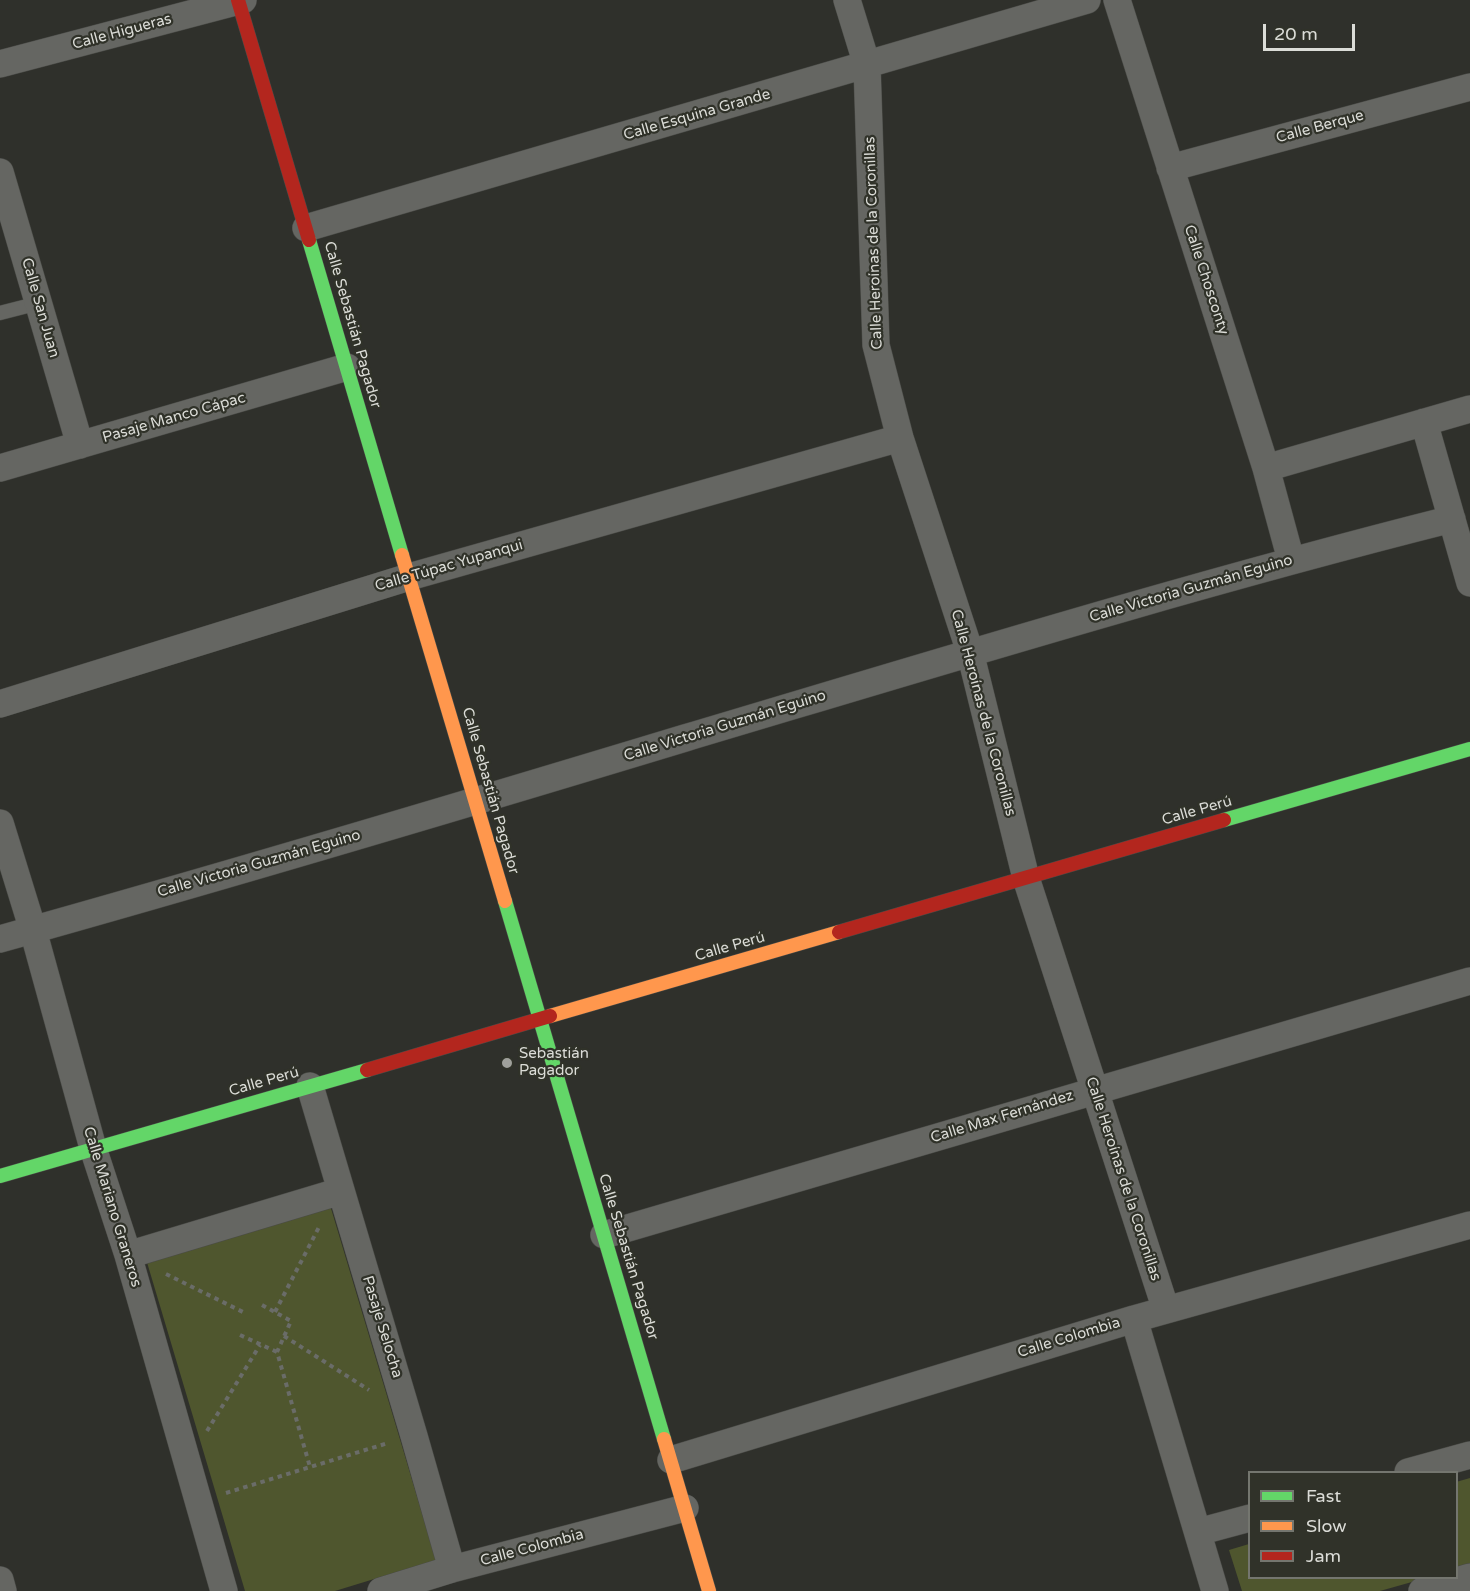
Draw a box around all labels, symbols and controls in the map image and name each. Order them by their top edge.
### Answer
street label: Calle Higueras [70,10,174,54]
scale bar [1266,12,1358,50]
text: 20 m [1274,23,1318,45]
street label: Calle Esquina Grande [622,85,772,145]
street label: Calle Berque [1274,107,1366,147]
street label: Calle Heroínas de la Coronillas [861,136,887,350]
street label: Calle Chosconty [1180,223,1232,337]
street label: Calle Sebastián Pagador [320,239,384,411]
street label: Calle San Juan [17,256,63,360]
street label: Pasaje Manco Cápac [101,389,247,447]
street label: Calle Túpac Yupanqui [373,536,525,596]
street label: Calle Victoria Guzmán Eguino [1087,551,1295,627]
street label: Calle Heroínas de la Coronillas [947,608,1019,818]
street label: Calle Victoria Guzmán Eguino [622,687,828,765]
street label: Calle Sebastián Pagador [458,705,522,877]
street label: Calle Perú [1160,792,1234,830]
street label: Calle Victoria Guzmán Eguino [155,826,363,902]
street label: Calle Perú [693,928,767,966]
place label: Sebastián Pagador [519,1045,589,1080]
marker: Sebastián Pagador [500,1056,514,1070]
street label: Calle Perú [227,1063,301,1101]
street label: Calle Heroínas de la Coronillas [1082,1075,1164,1283]
street label: Calle Max Fernández [928,1087,1076,1147]
street label: Calle Mariano Graneros [79,1125,145,1289]
street label: Calle Sebastián Pagador [594,1172,662,1342]
street label: Pasaje Selocha [358,1274,406,1380]
street label: Calle Colombia [1016,1314,1122,1362]
legend [1248,1471,1458,1579]
text: Fast [1306,1485,1341,1507]
text: Slow [1306,1515,1347,1537]
street label: Calle Colombia [478,1526,586,1570]
text: Jam [1306,1545,1341,1567]

